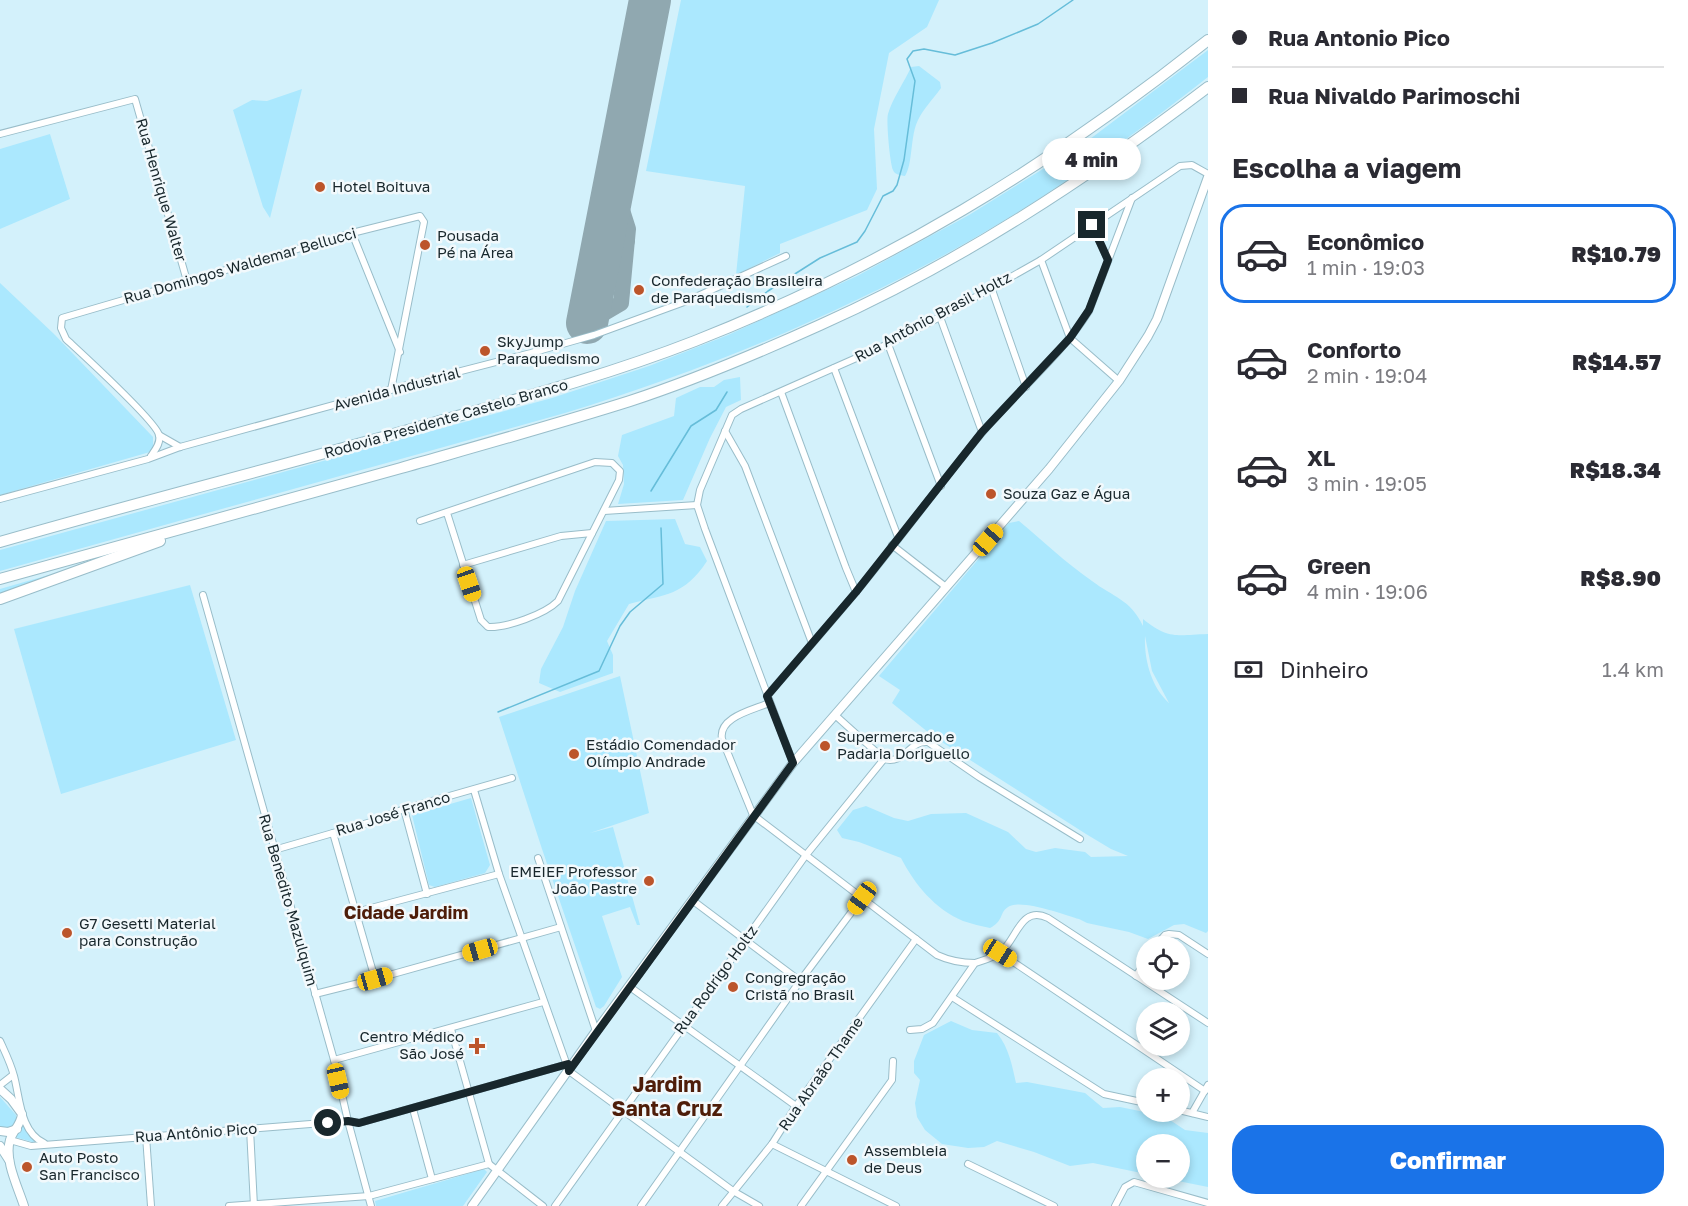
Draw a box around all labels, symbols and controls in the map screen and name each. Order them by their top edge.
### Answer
text: Rua Antonio Pico [1268,24,1450,51]
text: Rua Nivaldo Parimoschi [1268,82,1520,109]
street label: Rua Henrique Walter [133,116,191,264]
callout: 4 min [1042,138,1142,180]
text: 4 min [1065,147,1118,171]
text: Escolha a viagem [1232,152,1461,184]
place label: Hotel Boituva [332,177,430,195]
marker: Hotel Boituva [313,180,327,194]
route end [1078,211,1105,238]
street label: Rua Domingos Waldemar Bellucci [121,223,358,307]
place label: Pousada Pé na Área [437,226,514,261]
icon: car [1235,227,1289,281]
text: Econômico [1307,228,1424,255]
marker: Pousada Pé na Área [418,238,432,252]
text: R$10.79 [1571,240,1661,267]
text: 1 min · 19:03 [1307,255,1425,279]
street label: Rua Antônio Brasil Holtz [851,267,1014,365]
place label: Confederação Brasileira de Paraquedismo [651,271,823,306]
marker: Confederação Brasileira de Paraquedismo [632,283,646,297]
place label: SkyJump Paraquedismo [497,332,600,367]
icon: car [1235,335,1289,389]
text: Conforto [1307,336,1401,363]
marker: SkyJump Paraquedismo [478,344,492,358]
text: R$14.57 [1572,348,1661,375]
street label: Avenida Industrial [332,362,462,414]
text: 2 min · 19:04 [1307,363,1427,387]
street label: Rodovia Presidente Castelo Branco [322,375,570,462]
icon: car [1235,443,1289,497]
text: XL [1307,444,1335,471]
text: R$18.34 [1570,456,1661,483]
text: 3 min · 19:05 [1307,471,1427,495]
place label: Souza Gaz e Água [1003,484,1130,502]
marker: Souza Gaz e Água [984,487,998,501]
car [969,521,1007,559]
icon: car [1235,551,1289,605]
text: Green [1307,552,1371,579]
car [455,564,483,604]
text: R$8.90 [1580,564,1661,591]
text: 4 min · 19:06 [1307,579,1428,603]
icon: cash [1232,653,1265,686]
text: Dinheiro [1280,656,1369,683]
text: 1.4 km [1602,657,1664,681]
place label: Supermercado e Padaria Doriguello [837,727,970,762]
place label: Estádio Comendador Olímpio Andrade [586,735,736,770]
marker: Supermercado e Padaria Doriguello [818,739,832,753]
marker: Estádio Comendador Olímpio Andrade [567,747,581,761]
street label: Rua José Franco [333,787,452,839]
street label: Rua Benedito Mazulquim [256,812,322,988]
place label: EMEIEF Professor João Pastre [510,862,637,897]
marker: EMEIEF Professor João Pastre [642,874,656,888]
car [844,878,880,918]
district label: Cidade Jardim [344,901,468,923]
place label: G7 Gesetti Material para Construção [79,914,216,949]
street label: Rua Rodrigo Holtz [670,921,761,1037]
marker: G7 Gesetti Material para Construção [60,926,74,940]
car [460,936,500,964]
car [980,936,1020,970]
map controls [1136,936,1190,1188]
button: locate [1136,936,1190,990]
car [355,965,395,993]
place label: Congregração Cristã no Brasil [745,968,854,1003]
marker: Congregração Cristã no Brasil [726,980,740,994]
button: layers [1136,1002,1190,1056]
street label: Rua Abraão Thame [774,1013,866,1134]
place label: Centro Médico São José [360,1027,464,1062]
marker: Centro Médico São José [468,1037,486,1055]
car [325,1061,351,1101]
button: + [1136,1068,1190,1122]
district label: Jardim Santa Cruz [611,1071,723,1121]
route start [314,1109,341,1136]
street label: Rua Antônio Pico [134,1119,258,1145]
button: Confirmar [1232,1125,1664,1194]
button: − [1136,1134,1190,1188]
place label: Assembleia de Deus [864,1141,947,1176]
place label: Auto Posto San Francisco [39,1148,140,1183]
marker: Assembleia de Deus [845,1153,859,1167]
marker: Auto Posto San Francisco [20,1160,34,1174]

